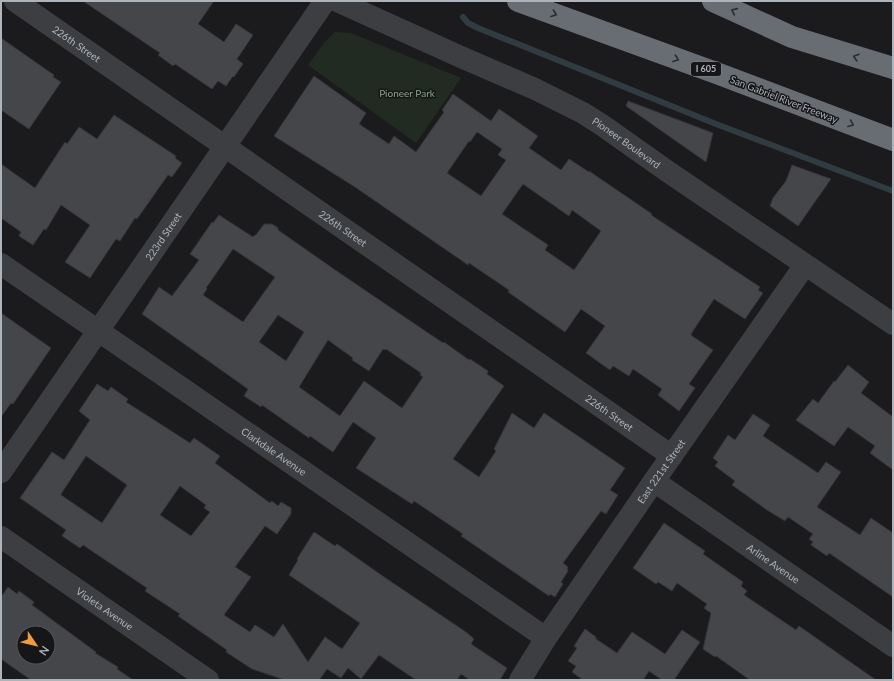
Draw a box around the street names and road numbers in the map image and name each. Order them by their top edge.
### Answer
street label: 226th Street [50,23,103,65]
road number: I 605 [691,62,721,76]
street label: San Gabriel River Freeway [728,73,840,125]
street label: Pioneer Boulevard [590,115,663,171]
street label: 226th Street [317,207,370,249]
street label: 223rd Street [142,210,184,263]
street label: 226th Street [583,392,636,434]
street label: Clarkdale Avenue [239,425,309,478]
street label: East 221st Street [634,436,688,506]
street label: Arline Avenue [745,541,802,586]
street label: Violeta Avenue [74,585,135,632]

